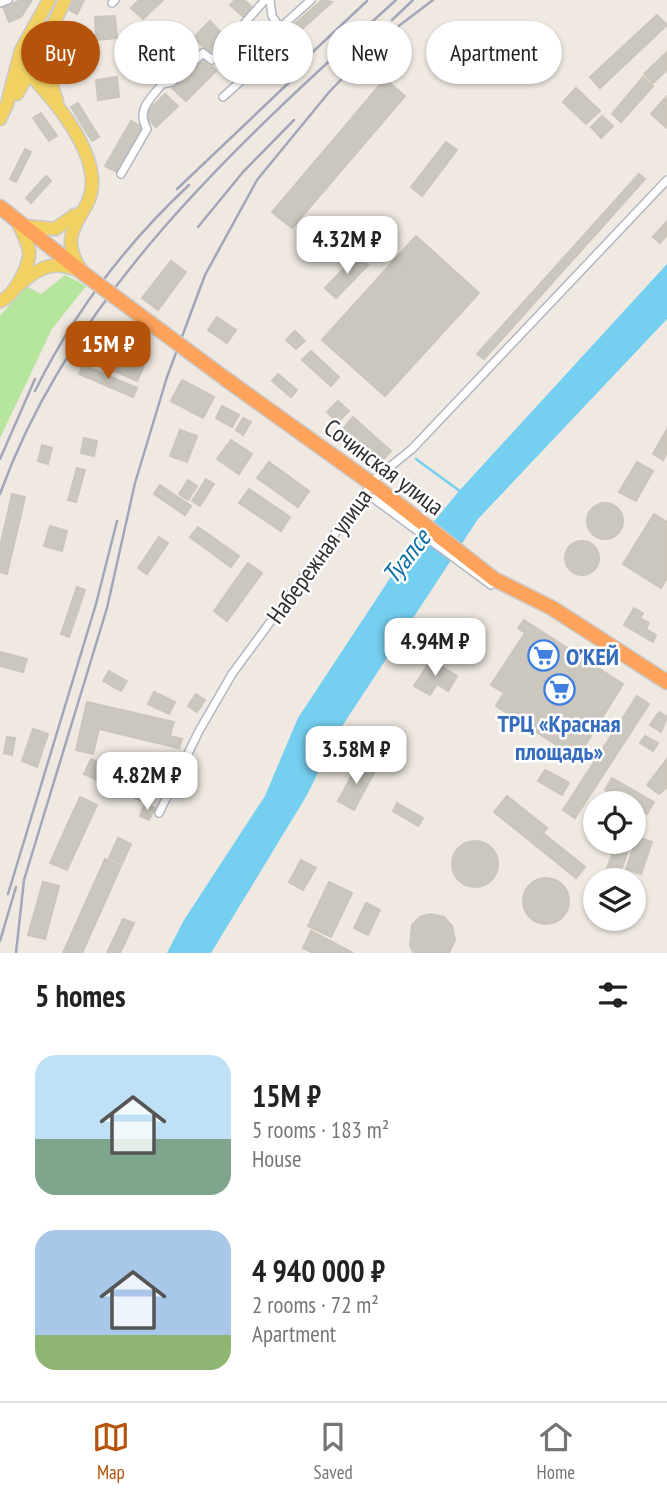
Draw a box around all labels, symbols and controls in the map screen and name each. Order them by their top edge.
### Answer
chip: Buy [21,21,100,84]
chip: Rent [114,21,199,84]
chip: Filters [213,21,313,84]
chip: New [327,21,412,84]
chip: Apartment [426,21,562,84]
pin: 4.32M ₽ [282,216,412,276]
text: 4.32M ₽ [313,224,381,253]
pin: 15M ₽ [59,322,157,381]
text: 15M ₽ [82,329,134,358]
street label: Сочинская улица [318,412,450,522]
street label: Набережная улица [260,482,378,630]
water label: Туапсе [375,520,439,590]
pin: 4.94M ₽ [370,618,500,678]
text: 4.94M ₽ [401,626,469,655]
supermarket icon: О’КЕЙ [526,639,560,673]
place label: О’КЕЙ [566,641,619,672]
supermarket icon: ТРЦ «Красная площадь» [542,672,576,706]
place label: ТРЦ «Красная площадь» [497,708,621,767]
pin: 3.58M ₽ [291,726,421,786]
text: 3.58M ₽ [322,734,390,763]
pin: 4.82M ₽ [82,752,212,812]
text: 4.82M ₽ [113,760,181,789]
map controls [583,791,646,931]
button: locate [583,791,646,854]
button: layers [583,868,646,931]
text: 5 homes [35,976,126,1015]
icon: filters [594,976,632,1014]
text: 15M ₽ [252,1076,321,1115]
icon: home [91,1083,175,1167]
text: 5 rooms · 183 m² [252,1115,389,1144]
text: House [252,1144,302,1173]
text: 4 940 000 ₽ [252,1251,385,1290]
icon: home [91,1258,175,1342]
text: 2 rooms · 72 m² [252,1290,379,1319]
text: Apartment [252,1319,336,1348]
tab: Map [92,1418,130,1484]
tab: Saved [314,1418,353,1484]
tab: Home [537,1418,575,1484]

